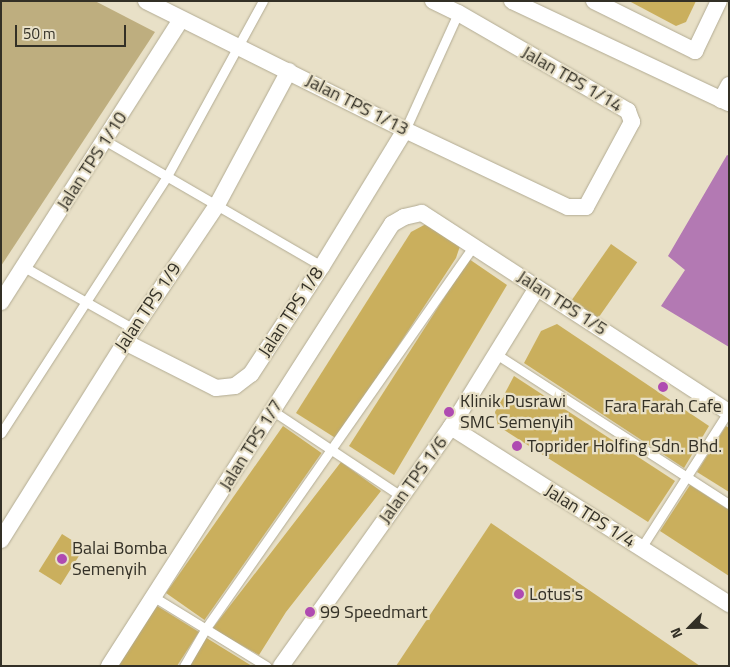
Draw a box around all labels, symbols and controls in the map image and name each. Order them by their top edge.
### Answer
scale bar [18,15,129,47]
text: 50 m [23,22,56,45]
street label: Jalan TPS 1/14 [518,42,626,116]
street label: Jalan TPS 1/13 [302,70,412,140]
street label: Jalan TPS 1/10 [52,108,132,214]
street label: Jalan TPS 1/9 [110,258,186,356]
street label: Jalan TPS 1/8 [254,263,328,361]
street label: Jalan TPS 1/5 [513,266,611,340]
marker: Fara Farah Cafe [657,381,669,393]
place label: Klinik Pusrawi SMC Semenyih [460,391,573,434]
place label: Fara Farah Cafe [604,395,722,417]
street label: Jalan TPS 1/7 [215,396,287,494]
marker: Klinik Pusrawi SMC Semenyih [442,405,456,419]
street label: Jalan TPS 1/6 [374,432,452,528]
place label: Toprider Holfing Sdn. Bhd. [527,435,722,457]
marker: Toprider Holfing Sdn. Bhd. [511,440,523,452]
street label: Jalan TPS 1/4 [541,480,639,552]
place label: Balai Bomba Semenyih [72,538,167,580]
marker: Balai Bomba Semenyih [56,553,68,565]
place label: Lotus's [529,583,583,605]
marker: Lotus's [513,588,525,600]
place label: 99 Speedmart [320,601,428,623]
north arrow [665,602,715,652]
marker: 99 Speedmart [304,606,316,618]
text: N [664,624,687,642]

